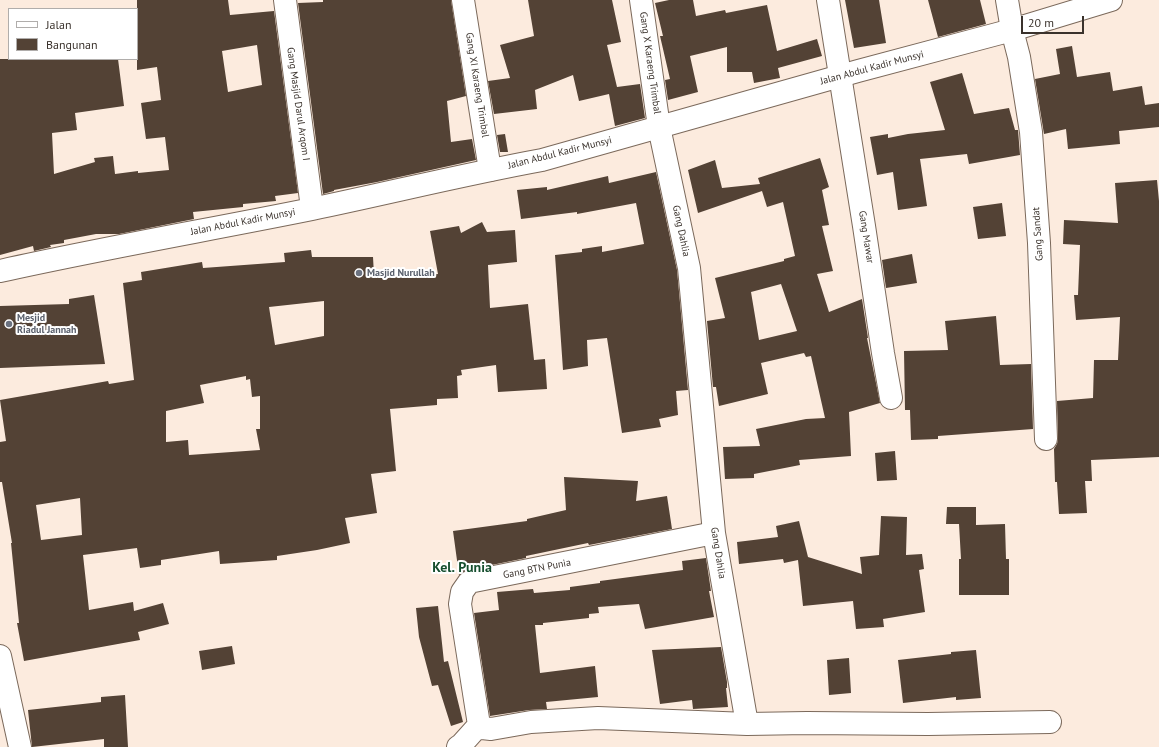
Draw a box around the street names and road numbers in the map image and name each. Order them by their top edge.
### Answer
street label: Gang X Karaeng Trimbal [637,11,663,115]
street label: Gang XI Karaeng Trimbal [463,32,491,138]
street label: Gang Masjid Darul Arqom I [284,46,312,162]
street label: Jalan Abdul Kadir Munsyi [819,48,925,88]
street label: Jalan Abdul Kadir Munsyi [507,134,613,172]
street label: Gang Dahlia [670,204,692,258]
street label: Jalan Abdul Kadir Munsyi [189,206,297,238]
street label: Gang Sandat [1030,207,1046,261]
street label: Gang Mawar [856,210,876,264]
street label: Gang Dahlia [708,526,728,580]
street label: Gang BTN Punia [502,557,572,581]

